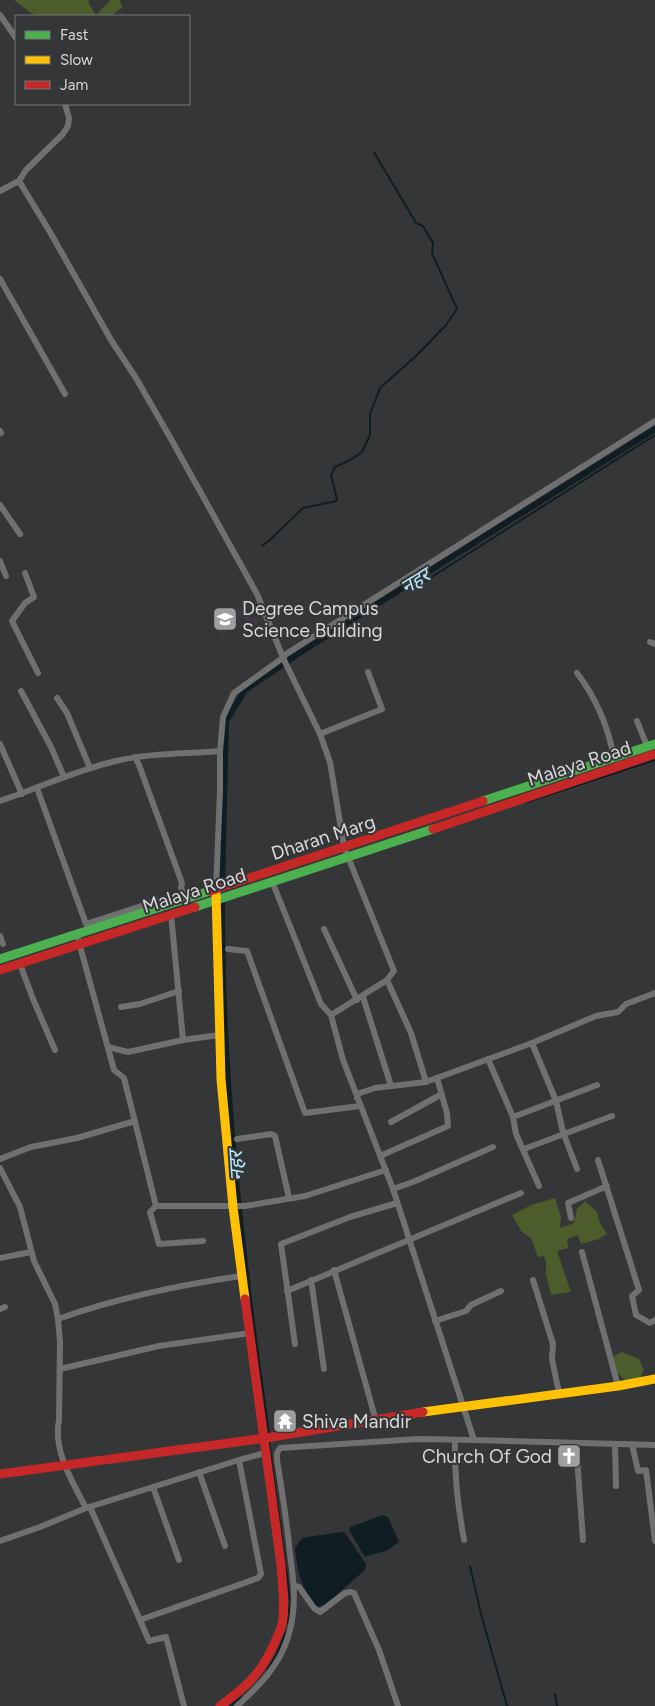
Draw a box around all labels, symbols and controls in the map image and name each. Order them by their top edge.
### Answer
legend [15,15,190,105]
text: Fast [60,26,89,44]
text: Slow [60,51,93,69]
text: Jam [60,76,88,94]
water label: नहर [396,561,437,599]
place label: Degree Campus Science Building [242,597,383,642]
school or university icon: Degree Campus Science Building [212,606,238,632]
street label: Malaya Road [525,736,634,791]
street label: Dharan Marg [268,810,378,865]
street label: Malaya Road [140,863,249,918]
water label: नहर [223,1146,249,1182]
temple icon: Shiva Mandir [272,1408,298,1434]
place label: Shiva Mandir [302,1410,412,1433]
church icon: Church Of God [556,1443,582,1469]
place label: Church Of God [422,1445,552,1468]

